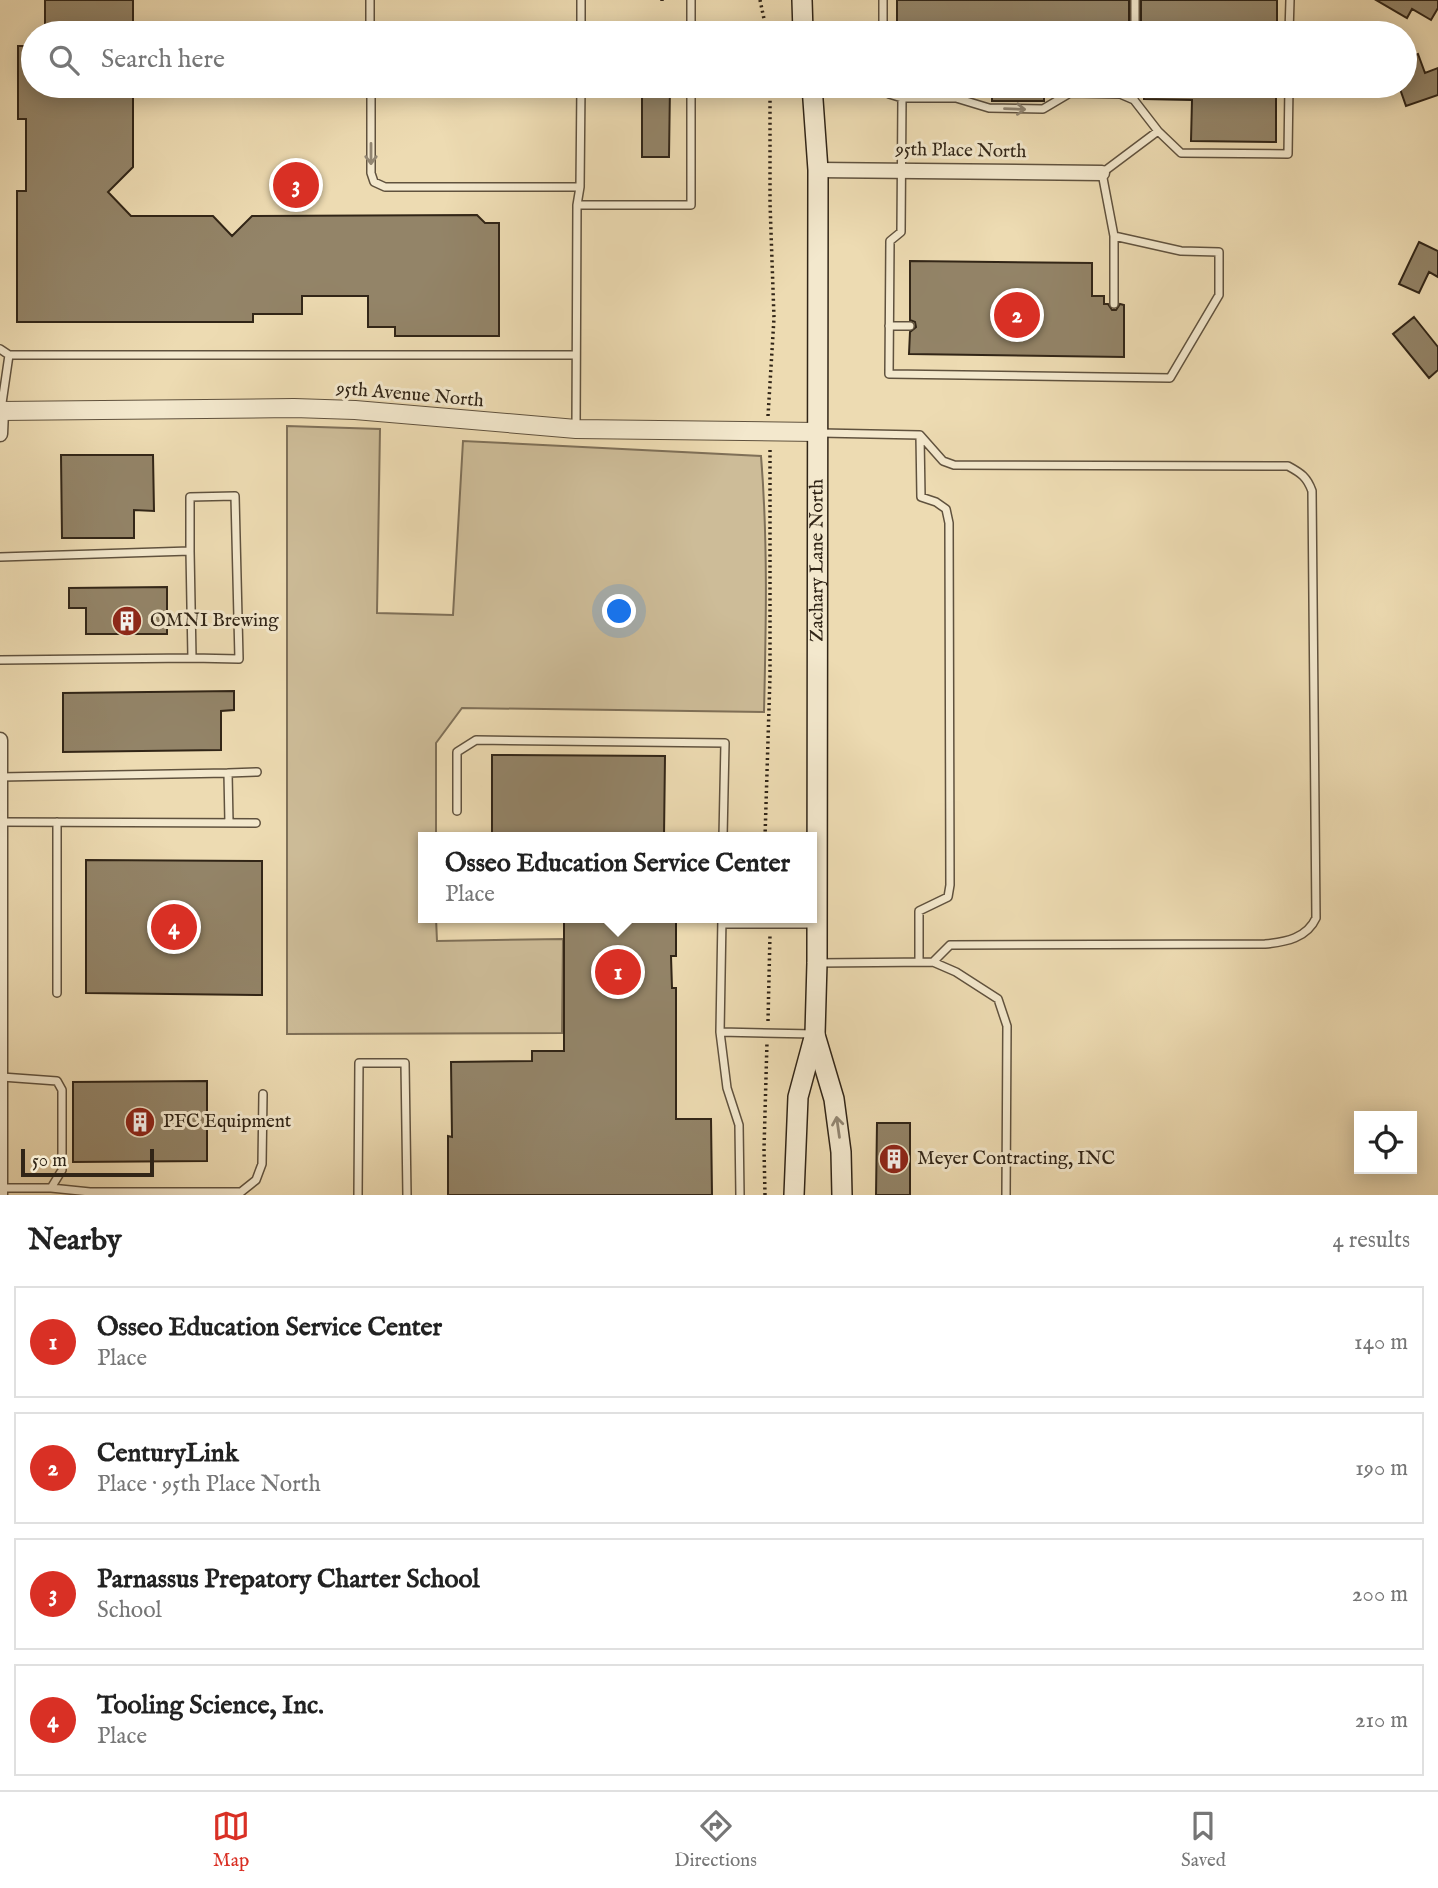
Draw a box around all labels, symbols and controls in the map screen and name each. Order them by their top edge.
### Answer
search box [21,21,1417,98]
icon: search [45,41,83,79]
text: Search here [101,43,225,76]
one-way arrow [1003,102,1026,116]
street label: 95th Place North [894,138,1027,164]
one-way arrow [364,142,378,165]
pin: 3 [273,159,319,211]
pin: 2 [994,289,1040,341]
street label: 95th Avenue North [334,377,485,413]
street label: Zachary Lane North [805,479,830,642]
your location [602,594,636,628]
building icon: OMNI Brewing [110,604,144,638]
place label: OMNI Brewing [150,609,279,633]
popup [418,832,817,923]
text: Osseo Education Service Center [445,847,790,880]
text: Place [445,880,495,909]
pin: 4 [151,901,197,953]
pin: 1 [595,946,641,998]
building icon: PFC Equipment [123,1105,157,1139]
place label: PFC Equipment [163,1110,292,1134]
map controls [1354,1111,1417,1174]
button: locate [1354,1111,1417,1174]
one-way arrow [831,1116,844,1139]
building icon: Meyer Contracting, INC [877,1142,911,1176]
scale bar [21,1146,154,1178]
place label: Meyer Contracting, INC [917,1147,1115,1171]
text: 50 m [32,1149,67,1173]
text: Nearby [28,1222,121,1260]
text: 4 results [1332,1226,1410,1255]
text: Osseo Education Service Center [97,1311,442,1344]
text: 1 [49,1328,57,1357]
text: 140 m [1354,1328,1408,1357]
text: Place [97,1344,147,1373]
text: CenturyLink [97,1437,239,1470]
text: 2 [48,1454,58,1483]
text: 190 m [1355,1454,1408,1483]
text: Place · 95th Place North [97,1470,321,1499]
text: Parnassus Prepatory Charter School [97,1563,480,1596]
text: 3 [49,1580,57,1609]
text: 200 m [1352,1580,1408,1609]
text: School [97,1596,162,1625]
text: Tooling Science, Inc. [97,1689,324,1722]
text: 4 [47,1706,59,1735]
text: 210 m [1355,1706,1408,1735]
text: Place [97,1722,147,1751]
tab: Map [212,1807,250,1873]
tab: Directions [674,1807,757,1873]
tab: Saved [1181,1807,1226,1873]

